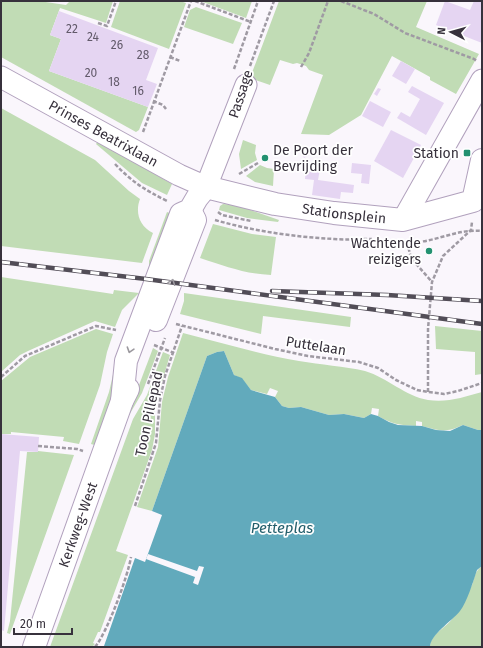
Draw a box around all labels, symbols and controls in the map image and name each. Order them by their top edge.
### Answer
north arrow [431,12,471,52]
house number: 22 [66,22,78,36]
text: N [435,27,448,35]
house number: 24 [87,30,100,44]
house number: 26 [111,38,123,52]
house number: 28 [137,48,150,62]
house number: 20 [85,66,98,80]
street label: Passage [225,68,257,120]
house number: 18 [108,75,120,89]
house number: 16 [132,84,144,98]
street label: Prinses Beatrixlaan [46,97,161,170]
place label: De Poort der Bevrijding [273,142,354,175]
place label: Station [413,145,459,162]
marker: Station [462,148,472,158]
marker: De Poort der Bevrijding [260,153,270,163]
street label: Stationsplein [301,200,387,227]
place label: Wachtende reizigers [351,235,421,268]
marker: Wachtende reizigers [424,246,434,256]
one-way arrow [167,279,175,286]
street label: Puttelaan [285,333,347,359]
one-way arrow [126,347,135,354]
street label: Toon Pillepad [132,370,166,458]
street label: Kerkweg-West [55,479,101,570]
water label: Petteplas [251,519,313,537]
scale bar [14,610,72,636]
text: 20 m [20,617,46,631]

